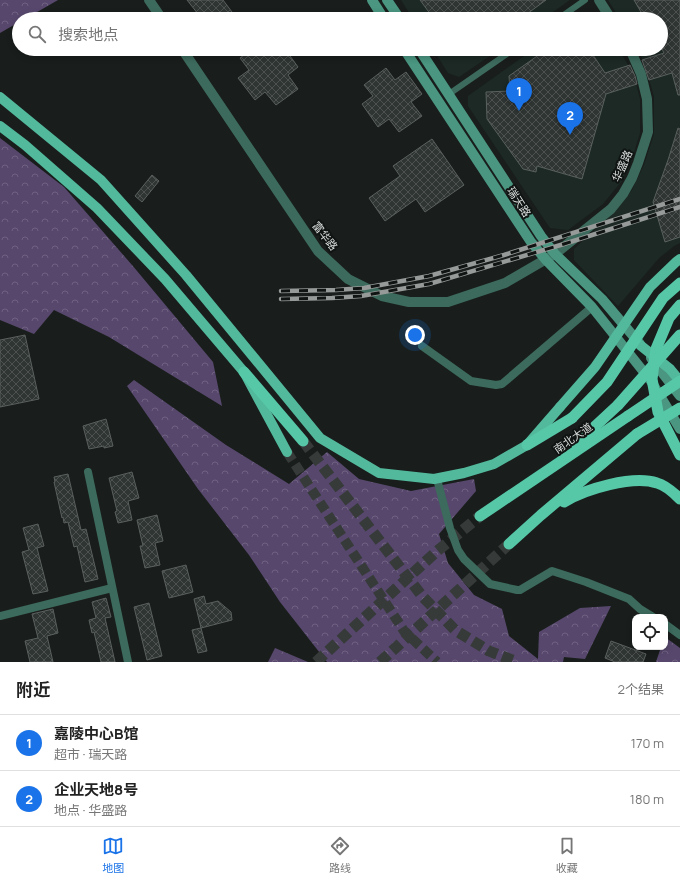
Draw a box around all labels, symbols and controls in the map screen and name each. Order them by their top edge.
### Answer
search box [12,12,668,56]
icon: search [26,23,48,45]
text: 搜索地点 [58,24,118,45]
pin: 1 [506,78,532,111]
pin: 2 [557,102,583,135]
street label: 华盛路 [608,148,635,184]
street label: 瑞天路 [504,184,535,220]
street label: 富华路 [309,218,341,253]
your location [405,325,425,345]
street label: 南北大道 [550,419,595,456]
map controls [632,614,668,650]
button: locate [632,614,668,650]
text: 附近 [16,678,50,701]
text: 2个结果 [618,680,664,698]
text: 嘉陵中心B馆 [54,723,138,744]
text: 1 [26,734,32,752]
text: 170 m [631,734,664,752]
text: 超市 · 瑞天路 [54,745,127,763]
text: 企业天地8号 [54,779,138,800]
text: 2 [25,790,33,808]
text: 180 m [630,790,664,808]
text: 地点 · 华盛路 [54,801,127,819]
tab: 地图 [102,835,124,875]
tab: 路线 [329,835,351,875]
tab: 收藏 [556,835,578,875]

